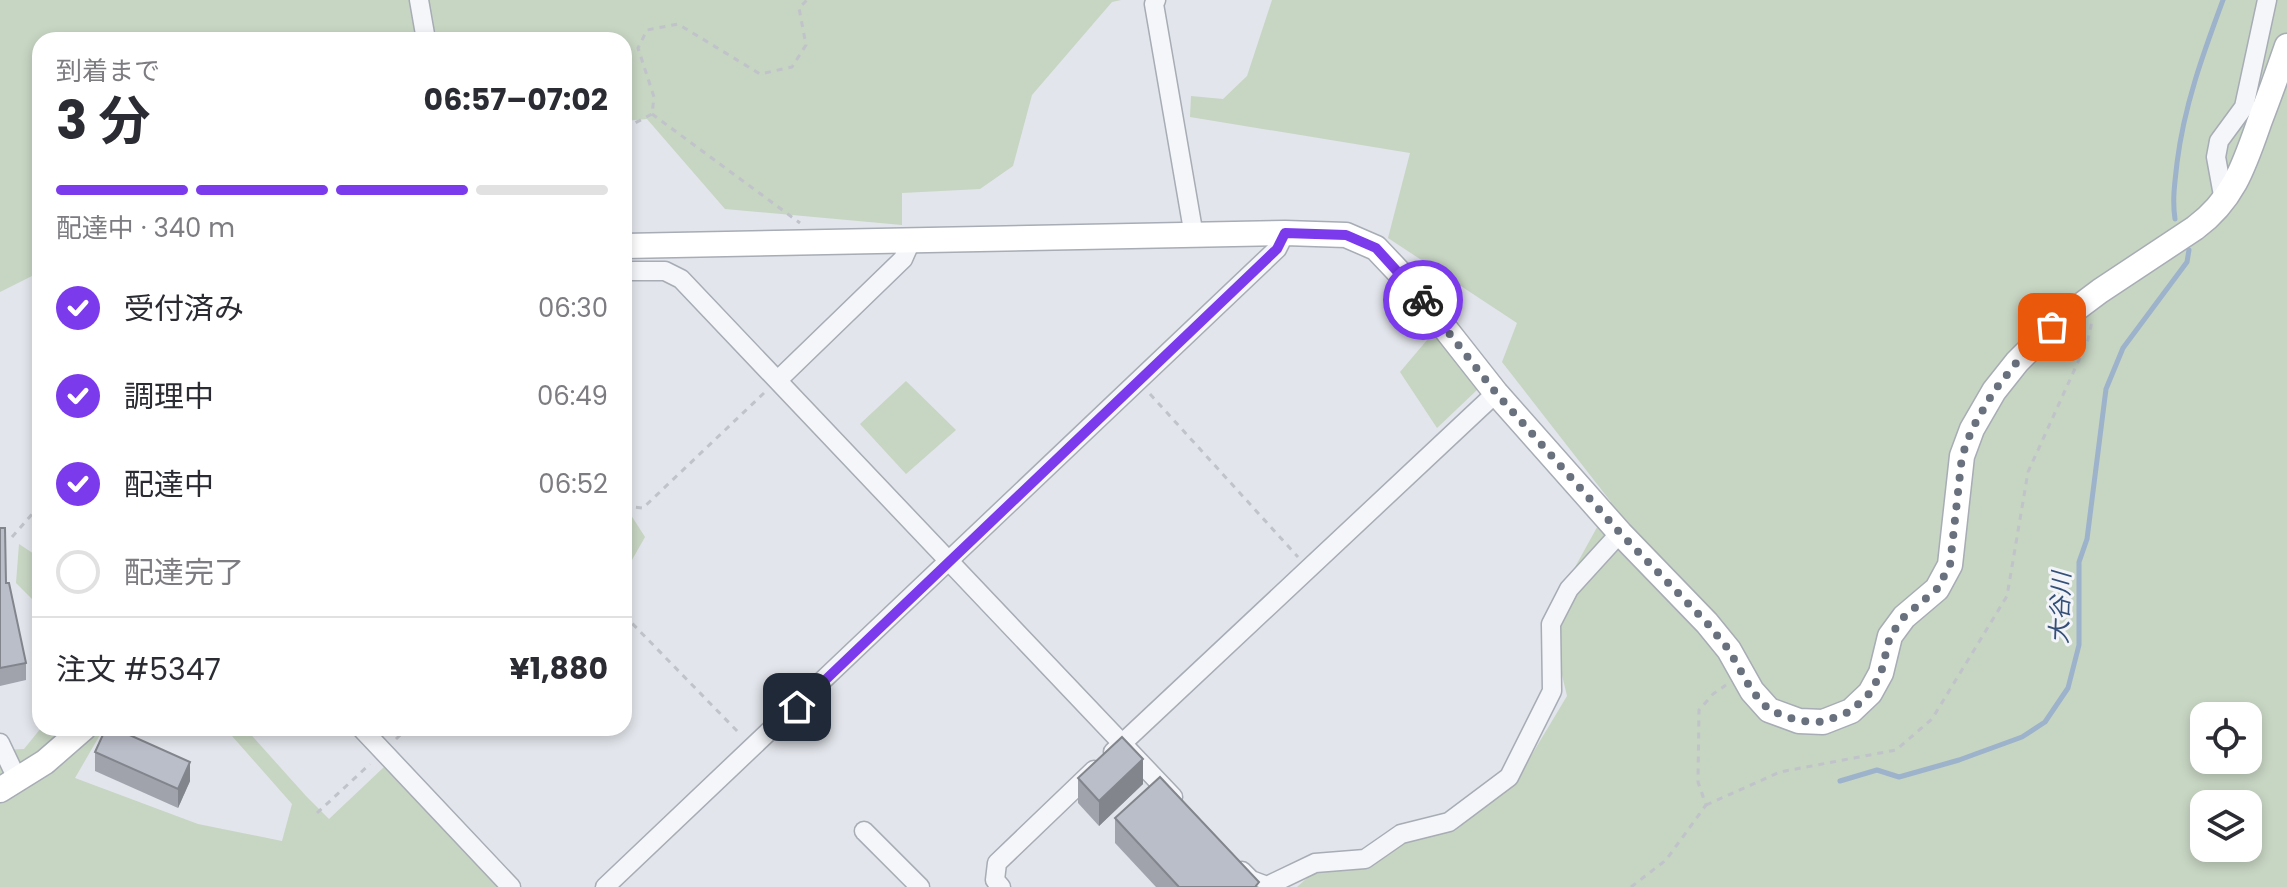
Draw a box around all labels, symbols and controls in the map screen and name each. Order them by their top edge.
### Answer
text: 到着まで [56,53,160,89]
text: 06:57–07:02 [424,78,608,121]
text: 3 分 [56,84,150,157]
text: 配達中 · 340 m [56,210,235,246]
courier [1383,260,1463,340]
icon: bike [1401,278,1445,322]
icon: check [56,286,100,330]
text: 受付済み [124,287,244,330]
text: 06:30 [538,290,608,326]
pin [2018,293,2086,361]
icon: bag [2030,305,2074,349]
icon: check [56,374,100,418]
text: 調理中 [124,375,214,418]
text: 06:49 [537,378,608,414]
icon: check [56,462,100,506]
text: 配達中 [124,463,214,506]
text: 06:52 [538,466,608,502]
text: 配達完了 [124,551,244,594]
water label: 大谷川 [2042,568,2078,645]
text: ¥1,880 [510,647,608,690]
text: 注文 #5347 [56,648,221,691]
pin [763,673,831,741]
icon: home [775,685,819,729]
map controls [2190,702,2262,862]
button: locate [2190,702,2262,774]
button: layers [2190,790,2262,862]

